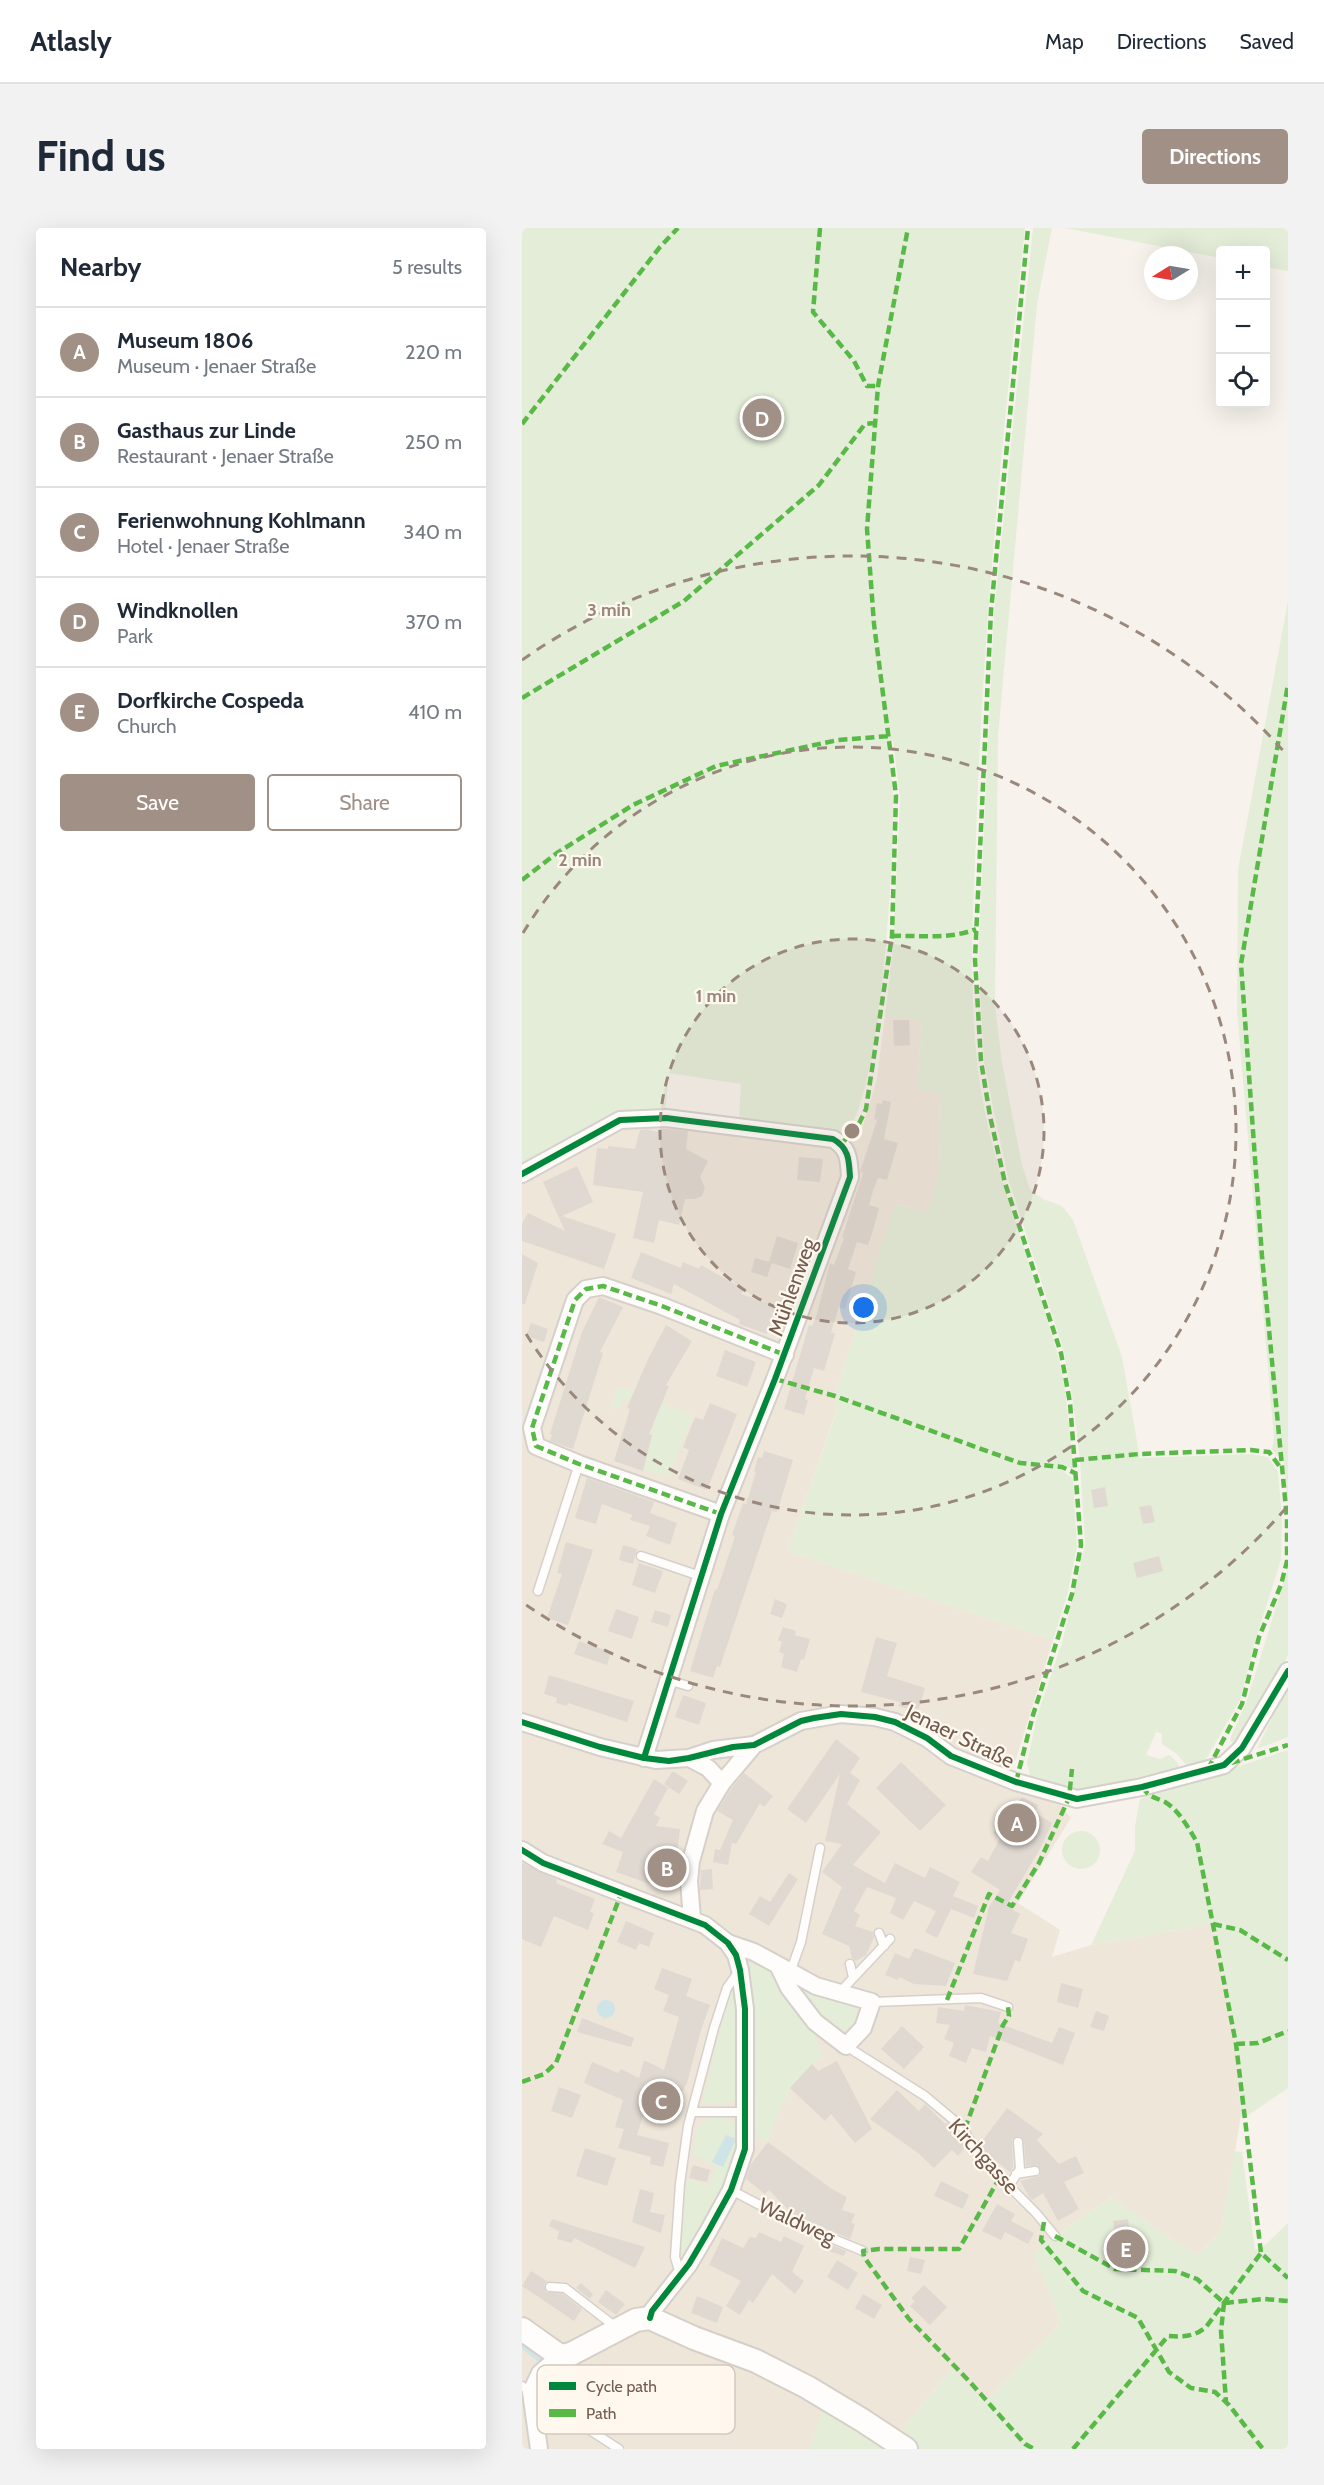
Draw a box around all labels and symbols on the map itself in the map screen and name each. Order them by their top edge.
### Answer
north arrow [1144,246,1198,300]
pin: D [742,396,782,441]
text: 3 min [587,599,631,621]
text: 2 min [558,849,602,871]
text: 1 min [696,985,736,1007]
centre of rings [842,1121,862,1141]
street label: Mühlenweg [763,1234,821,1340]
your location [849,1293,878,1322]
street label: Jenaer Straße [901,1698,1019,1773]
pin: A [998,1800,1036,1846]
pin: B [648,1846,686,1890]
pin: C [642,2078,680,2124]
street label: Kirchgasse [944,2113,1024,2199]
street label: Waldweg [755,2192,840,2250]
pin: E [1106,2226,1146,2272]
legend [537,2365,735,2434]
text: Cycle path [586,2377,657,2396]
text: Path [586,2404,617,2423]

